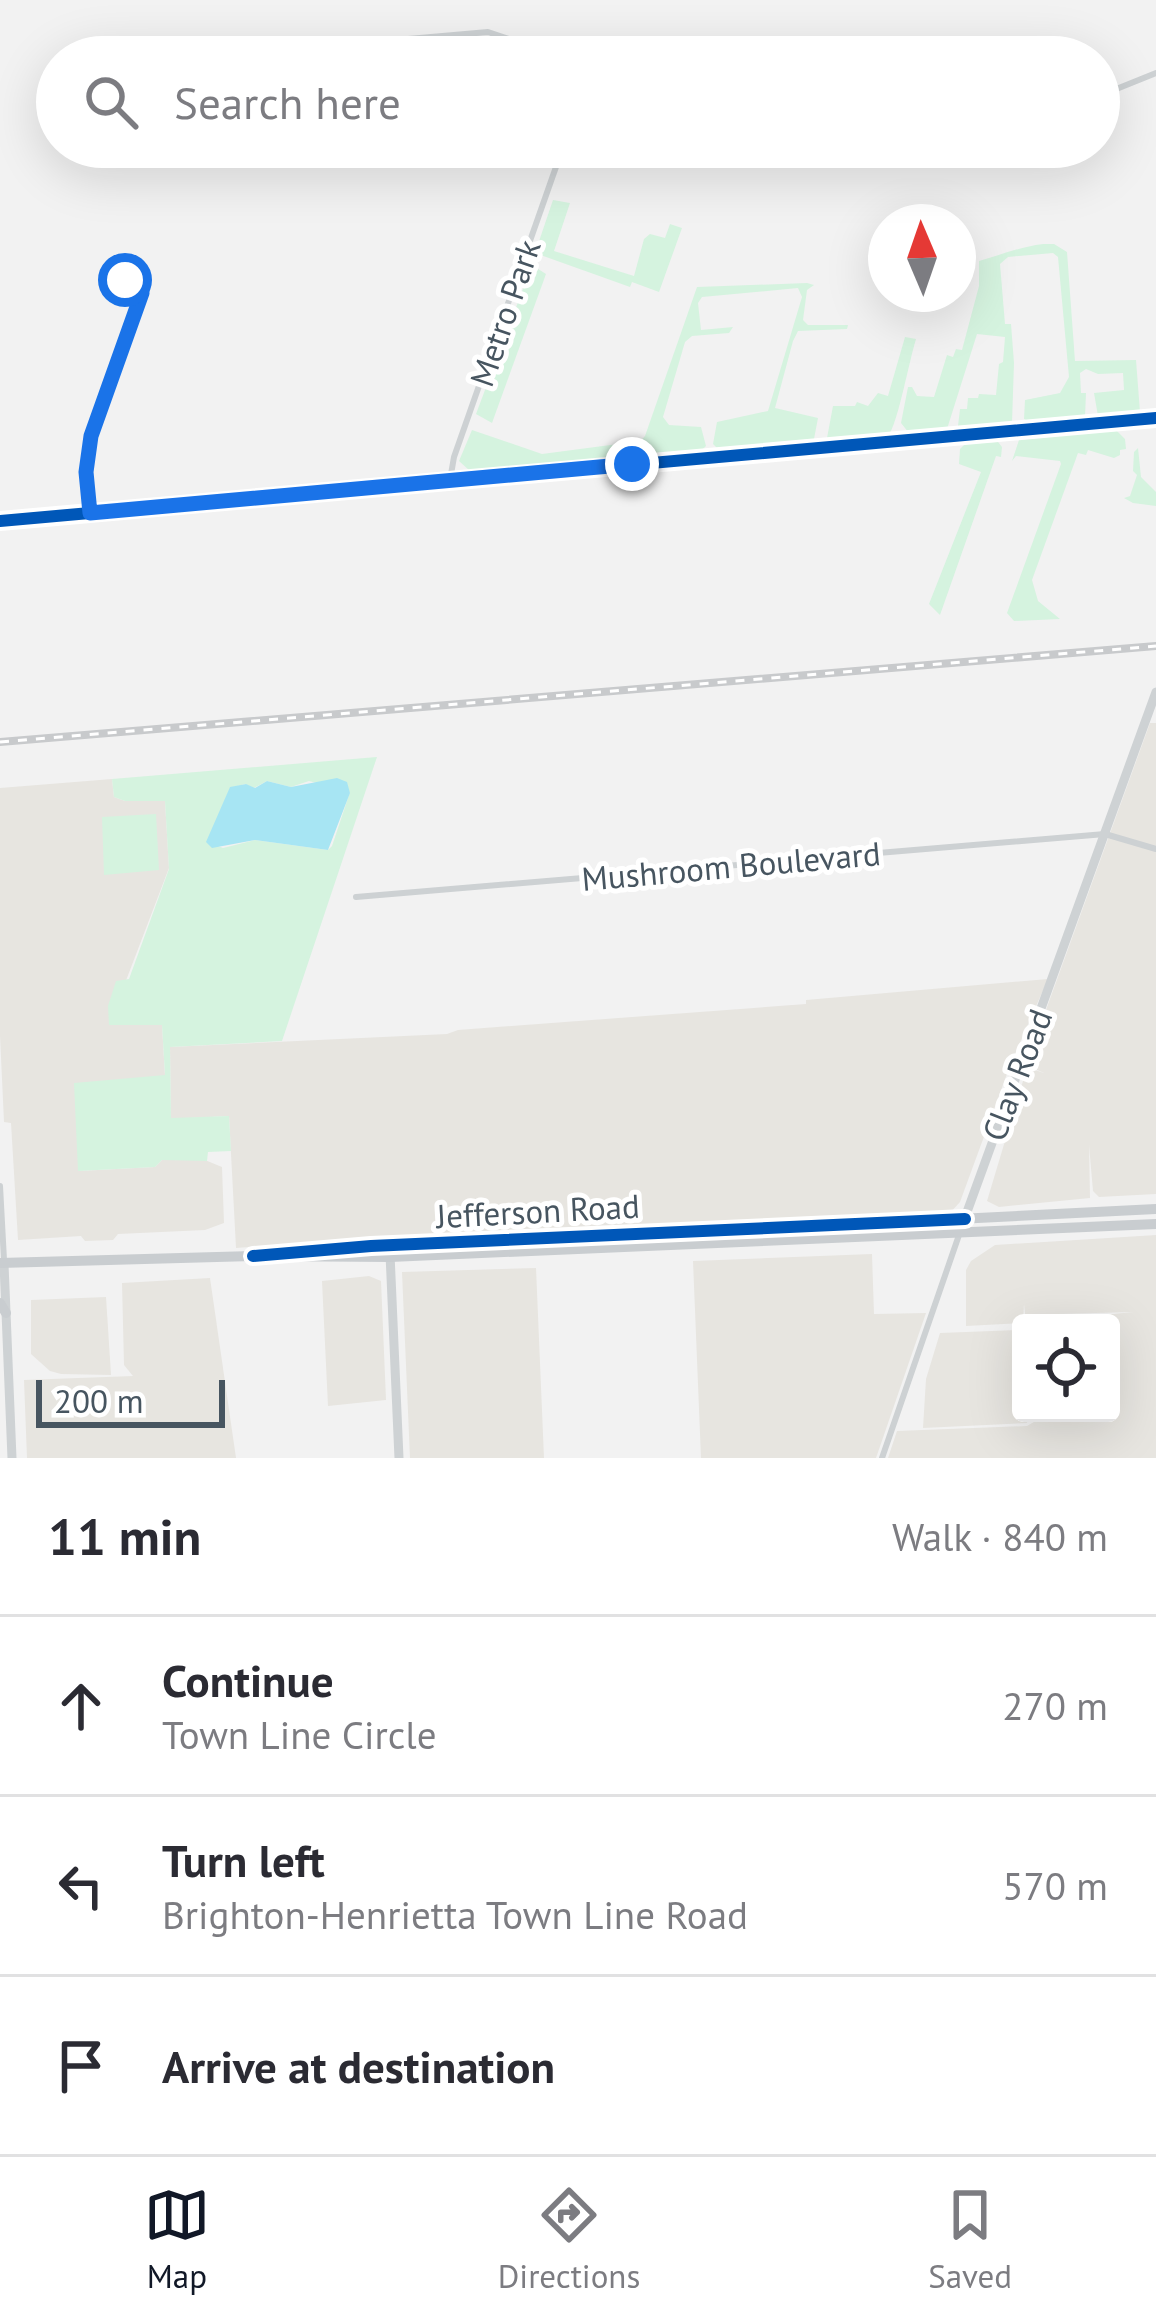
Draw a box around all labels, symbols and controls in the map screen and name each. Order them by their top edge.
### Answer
search box [36,36,1120,168]
icon: search [78,69,144,135]
text: Search here [174,73,401,131]
north arrow [868,204,976,312]
street label: Metro Park [459,234,550,392]
route start [98,253,152,307]
route end [605,437,659,491]
street label: Mushroom Boulevard [580,831,882,900]
street label: Clay Road [972,1003,1061,1147]
street label: Jefferson Road [433,1184,641,1237]
map controls [1012,1314,1120,1422]
button: locate [1012,1314,1120,1422]
scale bar [36,1374,225,1427]
text: 200 m [54,1379,144,1422]
text: 11 min [48,1503,201,1569]
text: Walk · 840 m [892,1511,1108,1562]
text: Continue [162,1651,334,1709]
icon: ahead [48,1673,114,1739]
text: 270 m [1002,1680,1108,1731]
text: Town Line Circle [162,1709,436,1760]
text: Turn left [162,1831,325,1889]
icon: left [48,1853,114,1919]
text: 570 m [1002,1860,1108,1911]
text: Brighton-Henrietta Town Line Road [162,1889,748,1940]
icon: arrive [48,2033,114,2099]
text: Arrive at destination [162,2037,555,2095]
tab: Map [144,2182,210,2297]
tab: Directions [498,2182,640,2297]
tab: Saved [928,2182,1012,2297]

